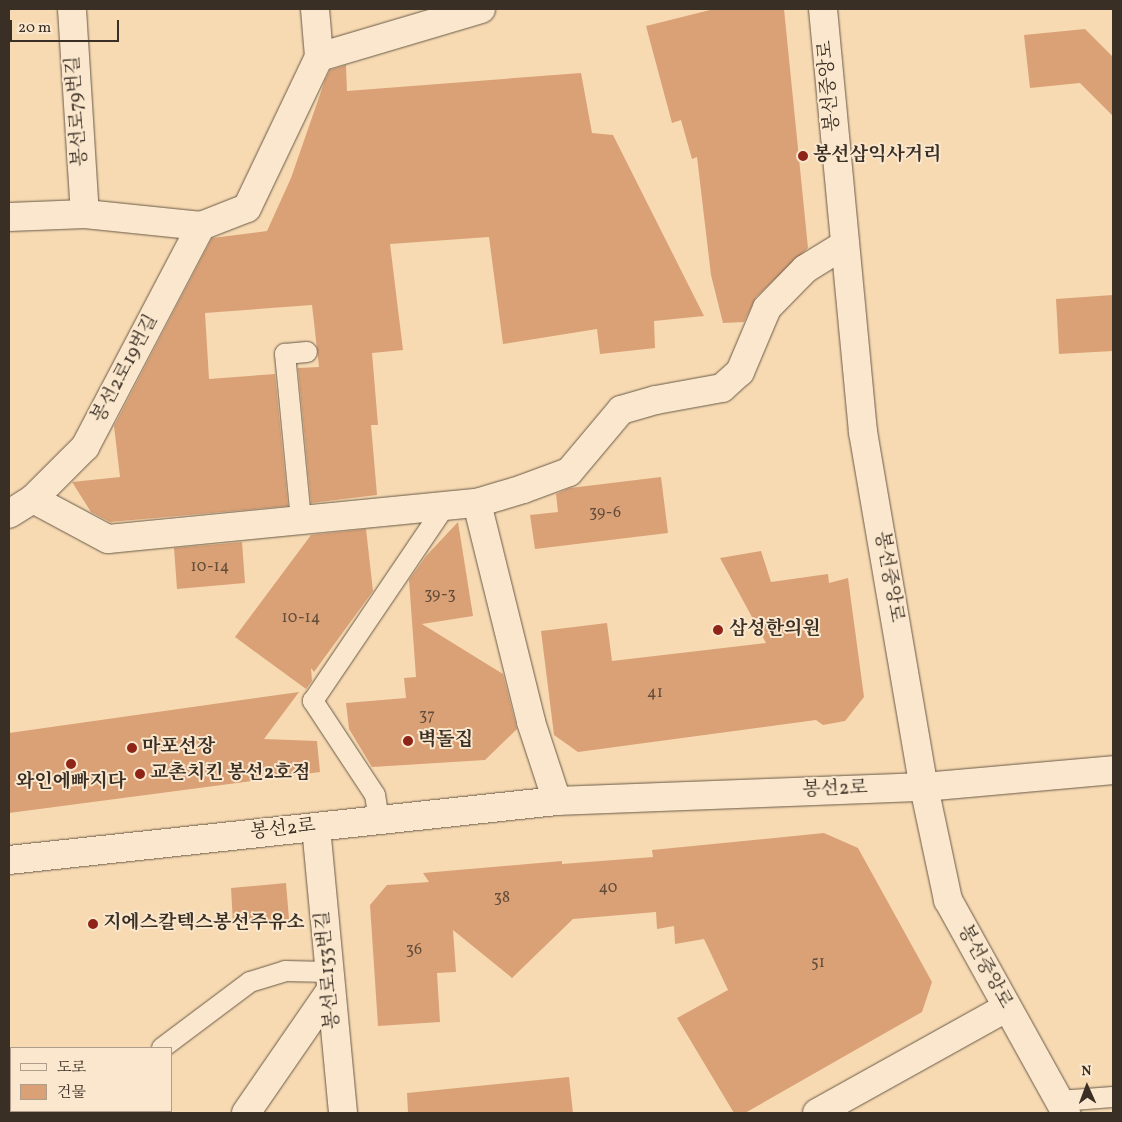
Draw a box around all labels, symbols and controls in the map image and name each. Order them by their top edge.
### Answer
scale bar [12,10,121,42]
text: 20 m [18,18,51,39]
street label: 봉선중앙로 [815,39,845,133]
street label: 봉선로79번길 [63,55,93,167]
place label: 봉선삼익사거리 [813,145,941,167]
marker: 봉선삼익사거리 [797,150,809,162]
street label: 봉선2로19번길 [88,311,164,427]
house number: 39-6 [589,503,621,523]
street label: 봉선중앙로 [869,530,907,624]
house number: 10-14 [191,557,229,577]
house number: 39-3 [424,585,456,605]
house number: 10-14 [282,608,320,628]
place label: 삼성한의원 [729,619,821,641]
marker: 삼성한의원 [711,623,725,637]
house number: 41 [647,683,663,703]
house number: 37 [419,706,435,726]
place label: 벽돌집 [418,730,473,752]
marker: 벽돌집 [402,735,414,747]
place label: 마포선장 [142,737,215,759]
marker: 마포선장 [126,742,138,754]
marker: 와인에빠지다 [65,758,77,770]
place label: 교촌치킨 봉선2호점 [150,763,311,785]
marker: 교촌치킨 봉선2호점 [134,768,146,780]
place label: 와인에빠지다 [16,772,126,794]
street label: 봉선2로 [802,777,868,803]
street label: 봉선2로 [249,815,317,845]
house number: 40 [599,878,617,898]
house number: 38 [494,888,510,908]
street label: 봉선로133번길 [312,910,346,1030]
place label: 지에스칼텍스봉선주유소 [103,913,305,935]
marker: 지에스칼텍스봉선주유소 [87,918,99,930]
street label: 봉선중앙로 [952,921,1016,1013]
house number: 36 [406,940,422,960]
house number: 51 [811,953,825,973]
legend [10,1047,172,1112]
text: 도로 [57,1058,86,1079]
north arrow [1062,1062,1112,1112]
text: N [1081,1062,1092,1081]
text: 건물 [57,1083,86,1104]

